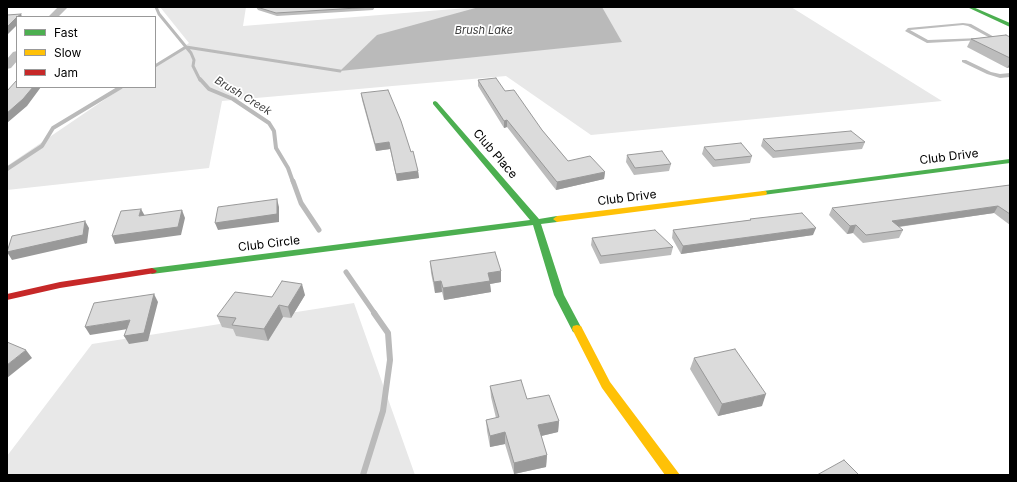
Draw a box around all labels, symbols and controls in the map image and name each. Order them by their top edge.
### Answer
legend [16,16,156,88]
water label: Brush Lake [455,24,513,38]
text: Fast [54,25,78,40]
text: Slow [54,45,81,60]
text: Jam [54,65,78,80]
water label: Brush Creek [212,74,274,118]
street label: Club Place [470,126,520,182]
street label: Club Drive [919,146,979,168]
street label: Club Drive [597,187,657,209]
street label: Club Circle [237,233,301,255]

